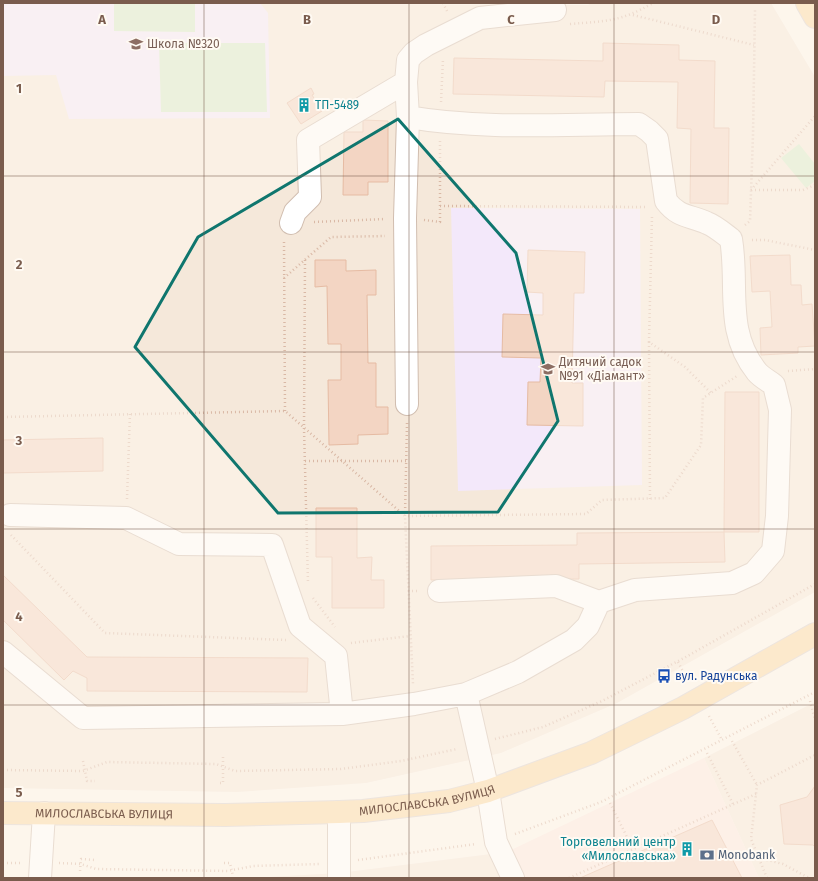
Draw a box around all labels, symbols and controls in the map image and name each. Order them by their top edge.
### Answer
text: A [97,12,106,27]
text: B [303,12,311,27]
text: C [507,12,515,27]
text: D [712,12,721,27]
school or university icon: Школа №320 [128,36,144,52]
place label: Школа №320 [147,37,220,51]
text: 1 [16,81,22,96]
building icon: ТП-5489 [296,97,312,113]
place label: ТП-5489 [315,98,359,112]
text: 2 [16,257,23,272]
place label: Дитячий садок №91 «Діамант» [558,355,645,383]
school or university icon: Дитячий садок №91 «Діамант» [540,361,556,377]
text: 3 [15,433,23,448]
text: 4 [15,609,23,624]
bus stop icon: вул. Радунська [656,668,672,684]
place label: вул. Радунська [675,669,757,683]
street label: МИЛОСЛАВСЬКА ВУЛИЦЯ [358,782,497,818]
text: 5 [16,785,23,800]
street label: МИЛОСЛАВСЬКА ВУЛИЦЯ [35,806,173,822]
place label: Торговельний центр «Милославська» [560,835,676,863]
building icon: Торговельний центр «Милославська» [679,841,695,857]
bank icon: Monobank [699,847,715,863]
place label: Monobank [718,848,776,862]

